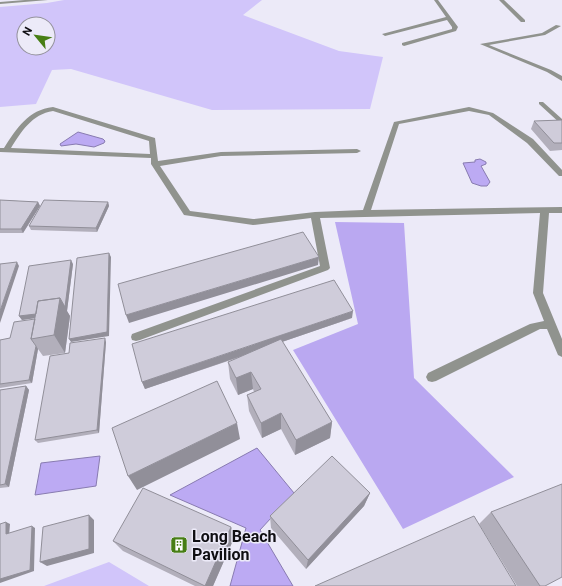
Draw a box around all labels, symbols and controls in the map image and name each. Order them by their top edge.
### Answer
north arrow [16,16,56,56]
text: N [20,25,35,38]
place label: Long Beach Pavilion [192,527,277,564]
building icon: Long Beach Pavilion [169,535,189,555]

